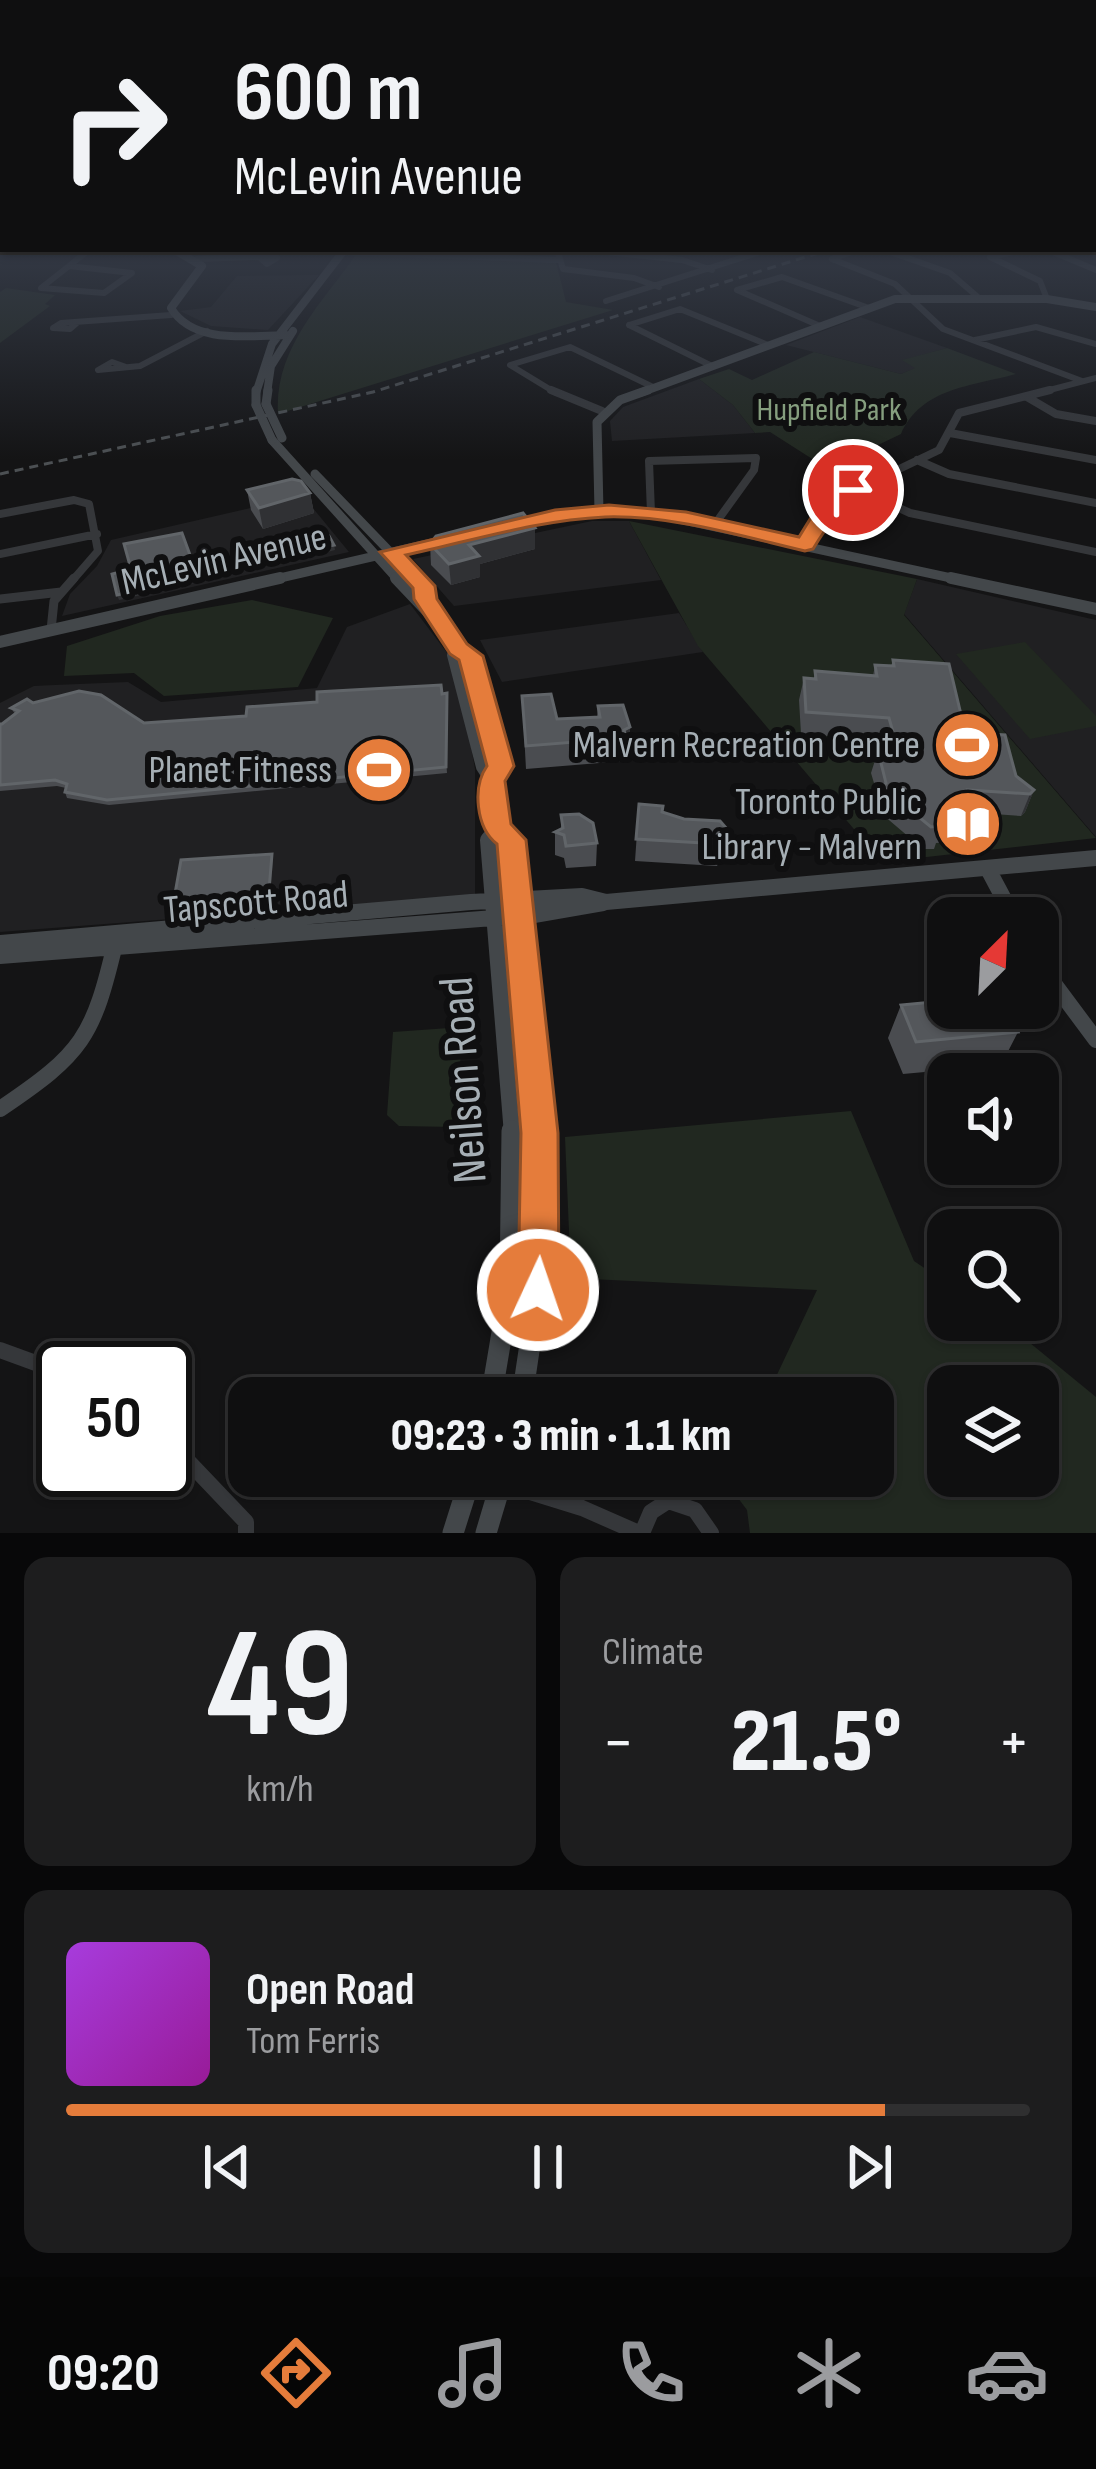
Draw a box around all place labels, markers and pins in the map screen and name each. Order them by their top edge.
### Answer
pin [802,439,904,541]
sports icon: Malvern Recreation Centre [932,710,1002,780]
place label: Malvern Recreation Centre [573,722,920,769]
sports icon: Planet Fitness [344,735,414,805]
place label: Planet Fitness [148,747,332,794]
place label: Toronto Public Library - Malvern [701,779,922,871]
library icon: Toronto Public Library - Malvern [933,789,1003,859]

